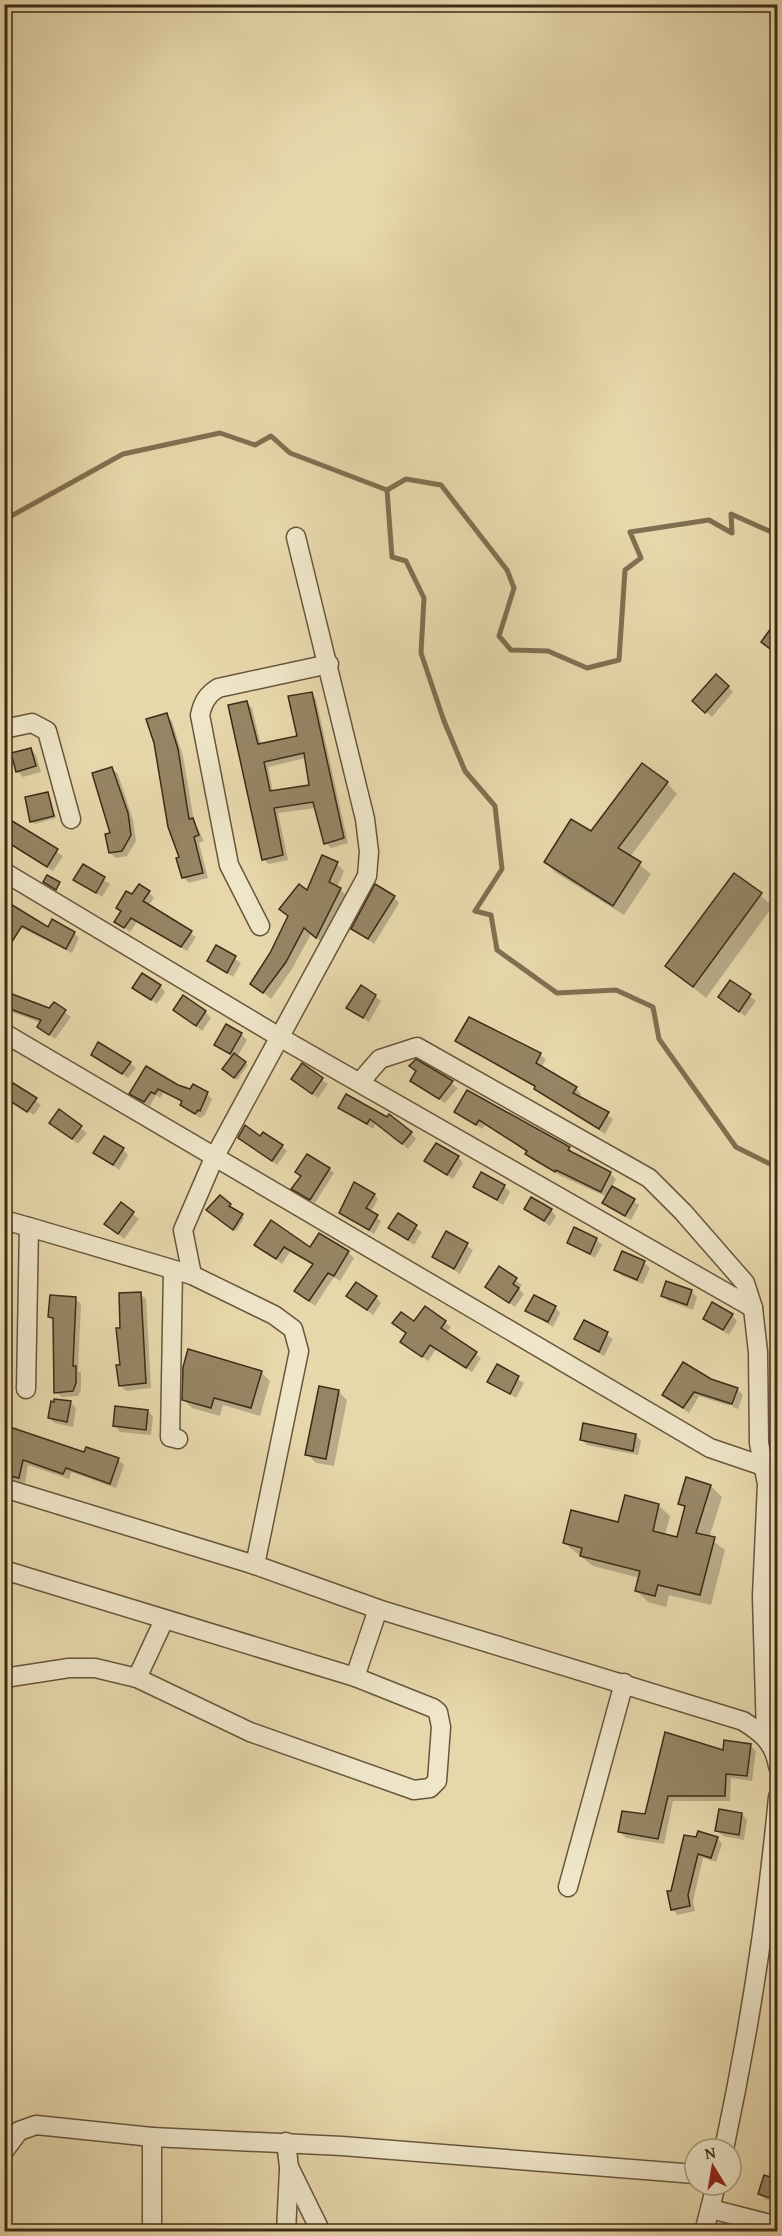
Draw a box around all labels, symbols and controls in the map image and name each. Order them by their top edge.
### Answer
north arrow [683,2137,743,2197]
text: N [703,2139,718,2165]

